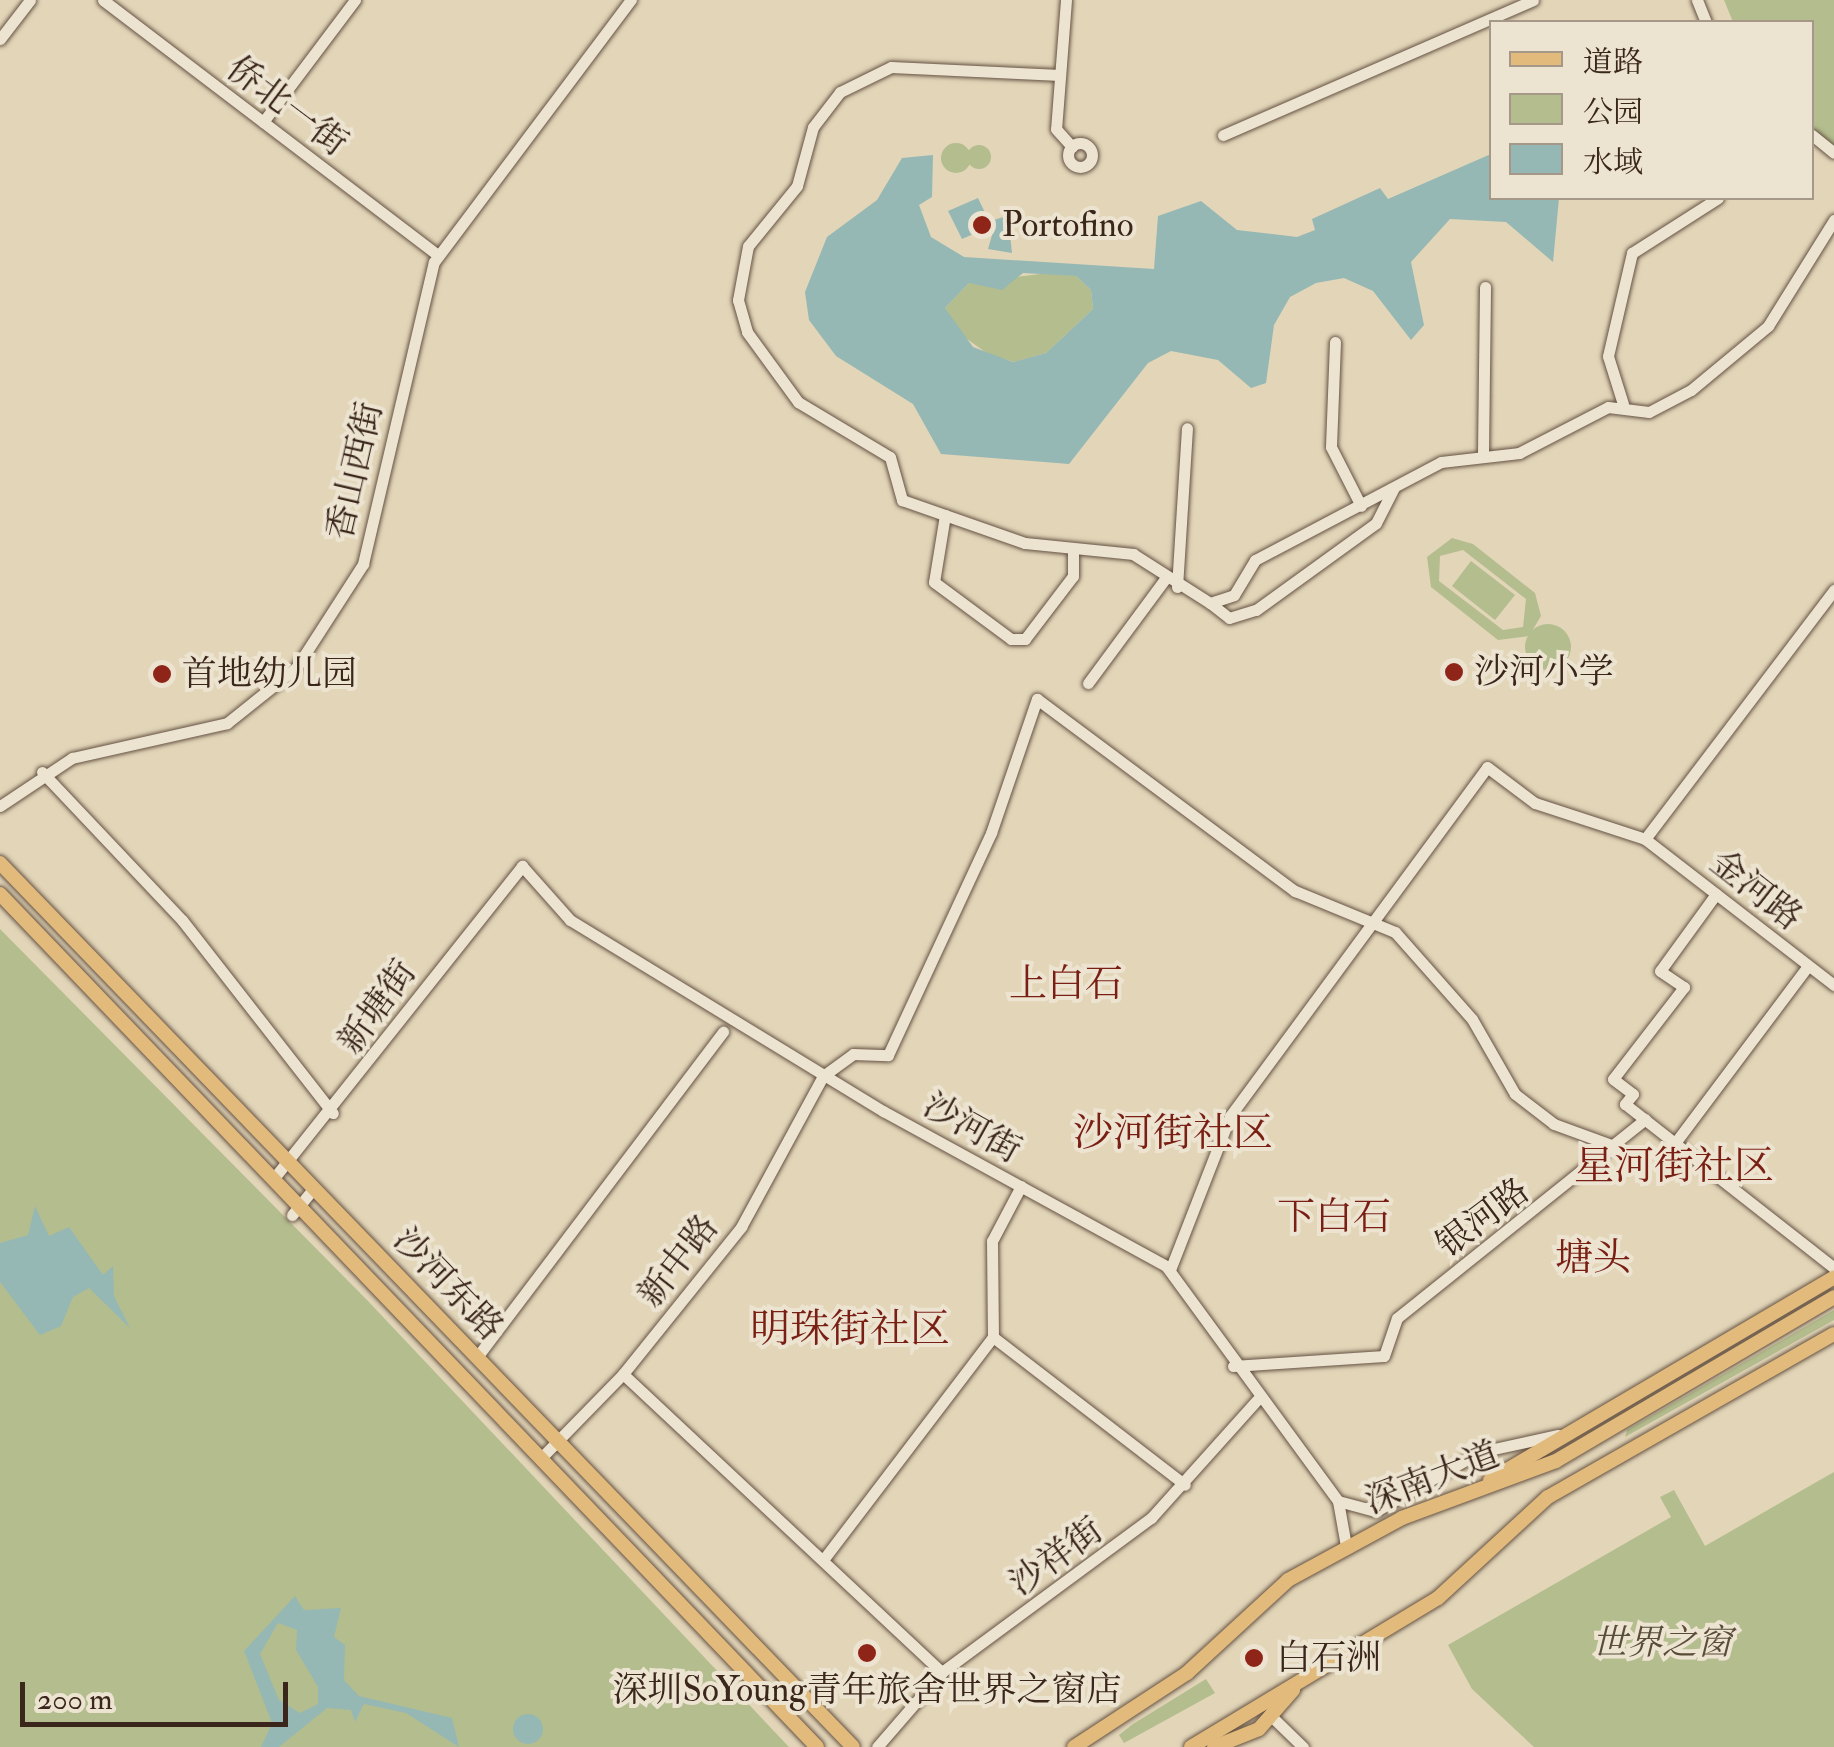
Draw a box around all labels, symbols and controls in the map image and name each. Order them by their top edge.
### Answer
legend [1489,20,1814,200]
text: 道路 [1583,44,1643,81]
street label: 侨北一街 [218,47,356,165]
text: 公园 [1583,94,1643,131]
text: 水域 [1583,144,1643,181]
place label: Portofino [1002,204,1134,246]
marker: Portofino [971,214,993,236]
street label: 香山西街 [319,398,391,544]
place label: 沙河小学 [1474,651,1614,693]
place label: 首地幼儿园 [182,653,357,695]
marker: 沙河小学 [1443,661,1465,683]
marker: 首地幼儿园 [151,663,173,685]
street label: 金河路 [1702,841,1810,939]
street label: 新塘街 [329,952,425,1062]
district label: 上白石 [1009,962,1123,1008]
street label: 沙河街 [916,1084,1028,1172]
district label: 沙河街社区 [1073,1110,1273,1158]
district label: 星河街社区 [1574,1143,1774,1191]
street label: 银河路 [1428,1170,1538,1266]
district label: 下白石 [1277,1195,1391,1241]
street label: 新中路 [629,1207,727,1315]
street label: 沙河东路 [384,1219,512,1349]
district label: 塘头 [1555,1236,1631,1282]
district label: 明珠街社区 [750,1306,950,1354]
street label: 深南大道 [1359,1433,1505,1523]
street label: 沙祥街 [1001,1509,1111,1605]
park label: 世界之窗 [1592,1622,1732,1664]
place label: 白石洲 [1276,1637,1381,1679]
marker: 深圳SoYoung青年旅舍世界之窗店 [856,1642,878,1664]
marker: 白石洲 [1241,1645,1267,1671]
scale bar [25,1662,292,1724]
place label: 深圳SoYoung青年旅舍世界之窗店 [613,1669,1121,1711]
text: 200 m [37,1681,113,1718]

